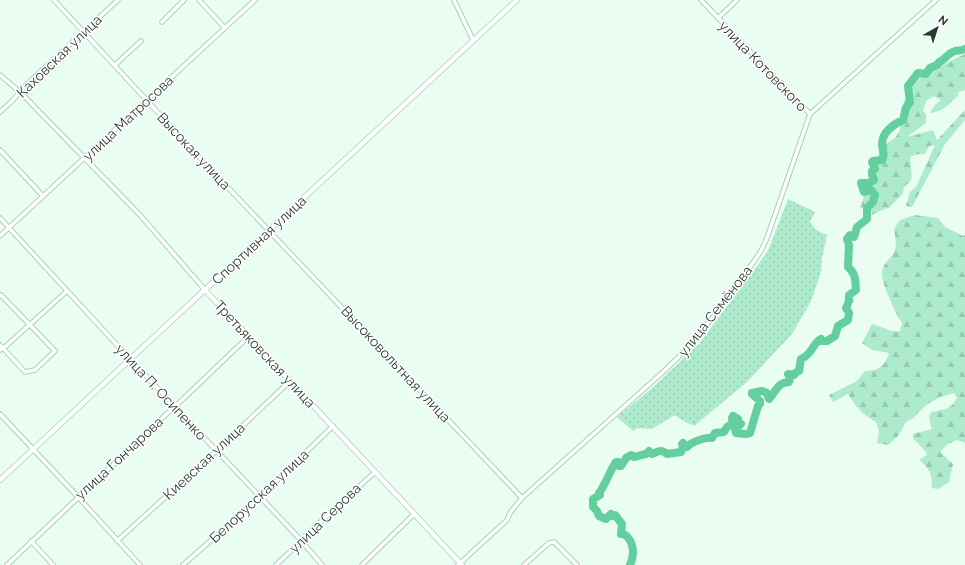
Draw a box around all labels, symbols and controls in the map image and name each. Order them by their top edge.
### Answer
north arrow [917,8,957,48]
street label: Каховская улица [13,11,105,101]
text: N [936,13,950,28]
street label: улица Котовского [716,18,810,114]
street label: улица Матросова [80,72,176,164]
street label: Высокая улица [154,109,234,193]
street label: Спортивная улица [209,192,309,288]
street label: улица Семёнова [675,262,755,360]
street label: Третьяковская улица [211,297,319,411]
street label: Высоковольтная улица [338,303,454,425]
street label: улица П. Осипенко [112,341,210,443]
street label: улица Гончарова [72,413,166,503]
street label: Киевская улица [160,419,248,503]
street label: Белорусская улица [206,446,312,546]
street label: улица Серова [286,480,364,556]

